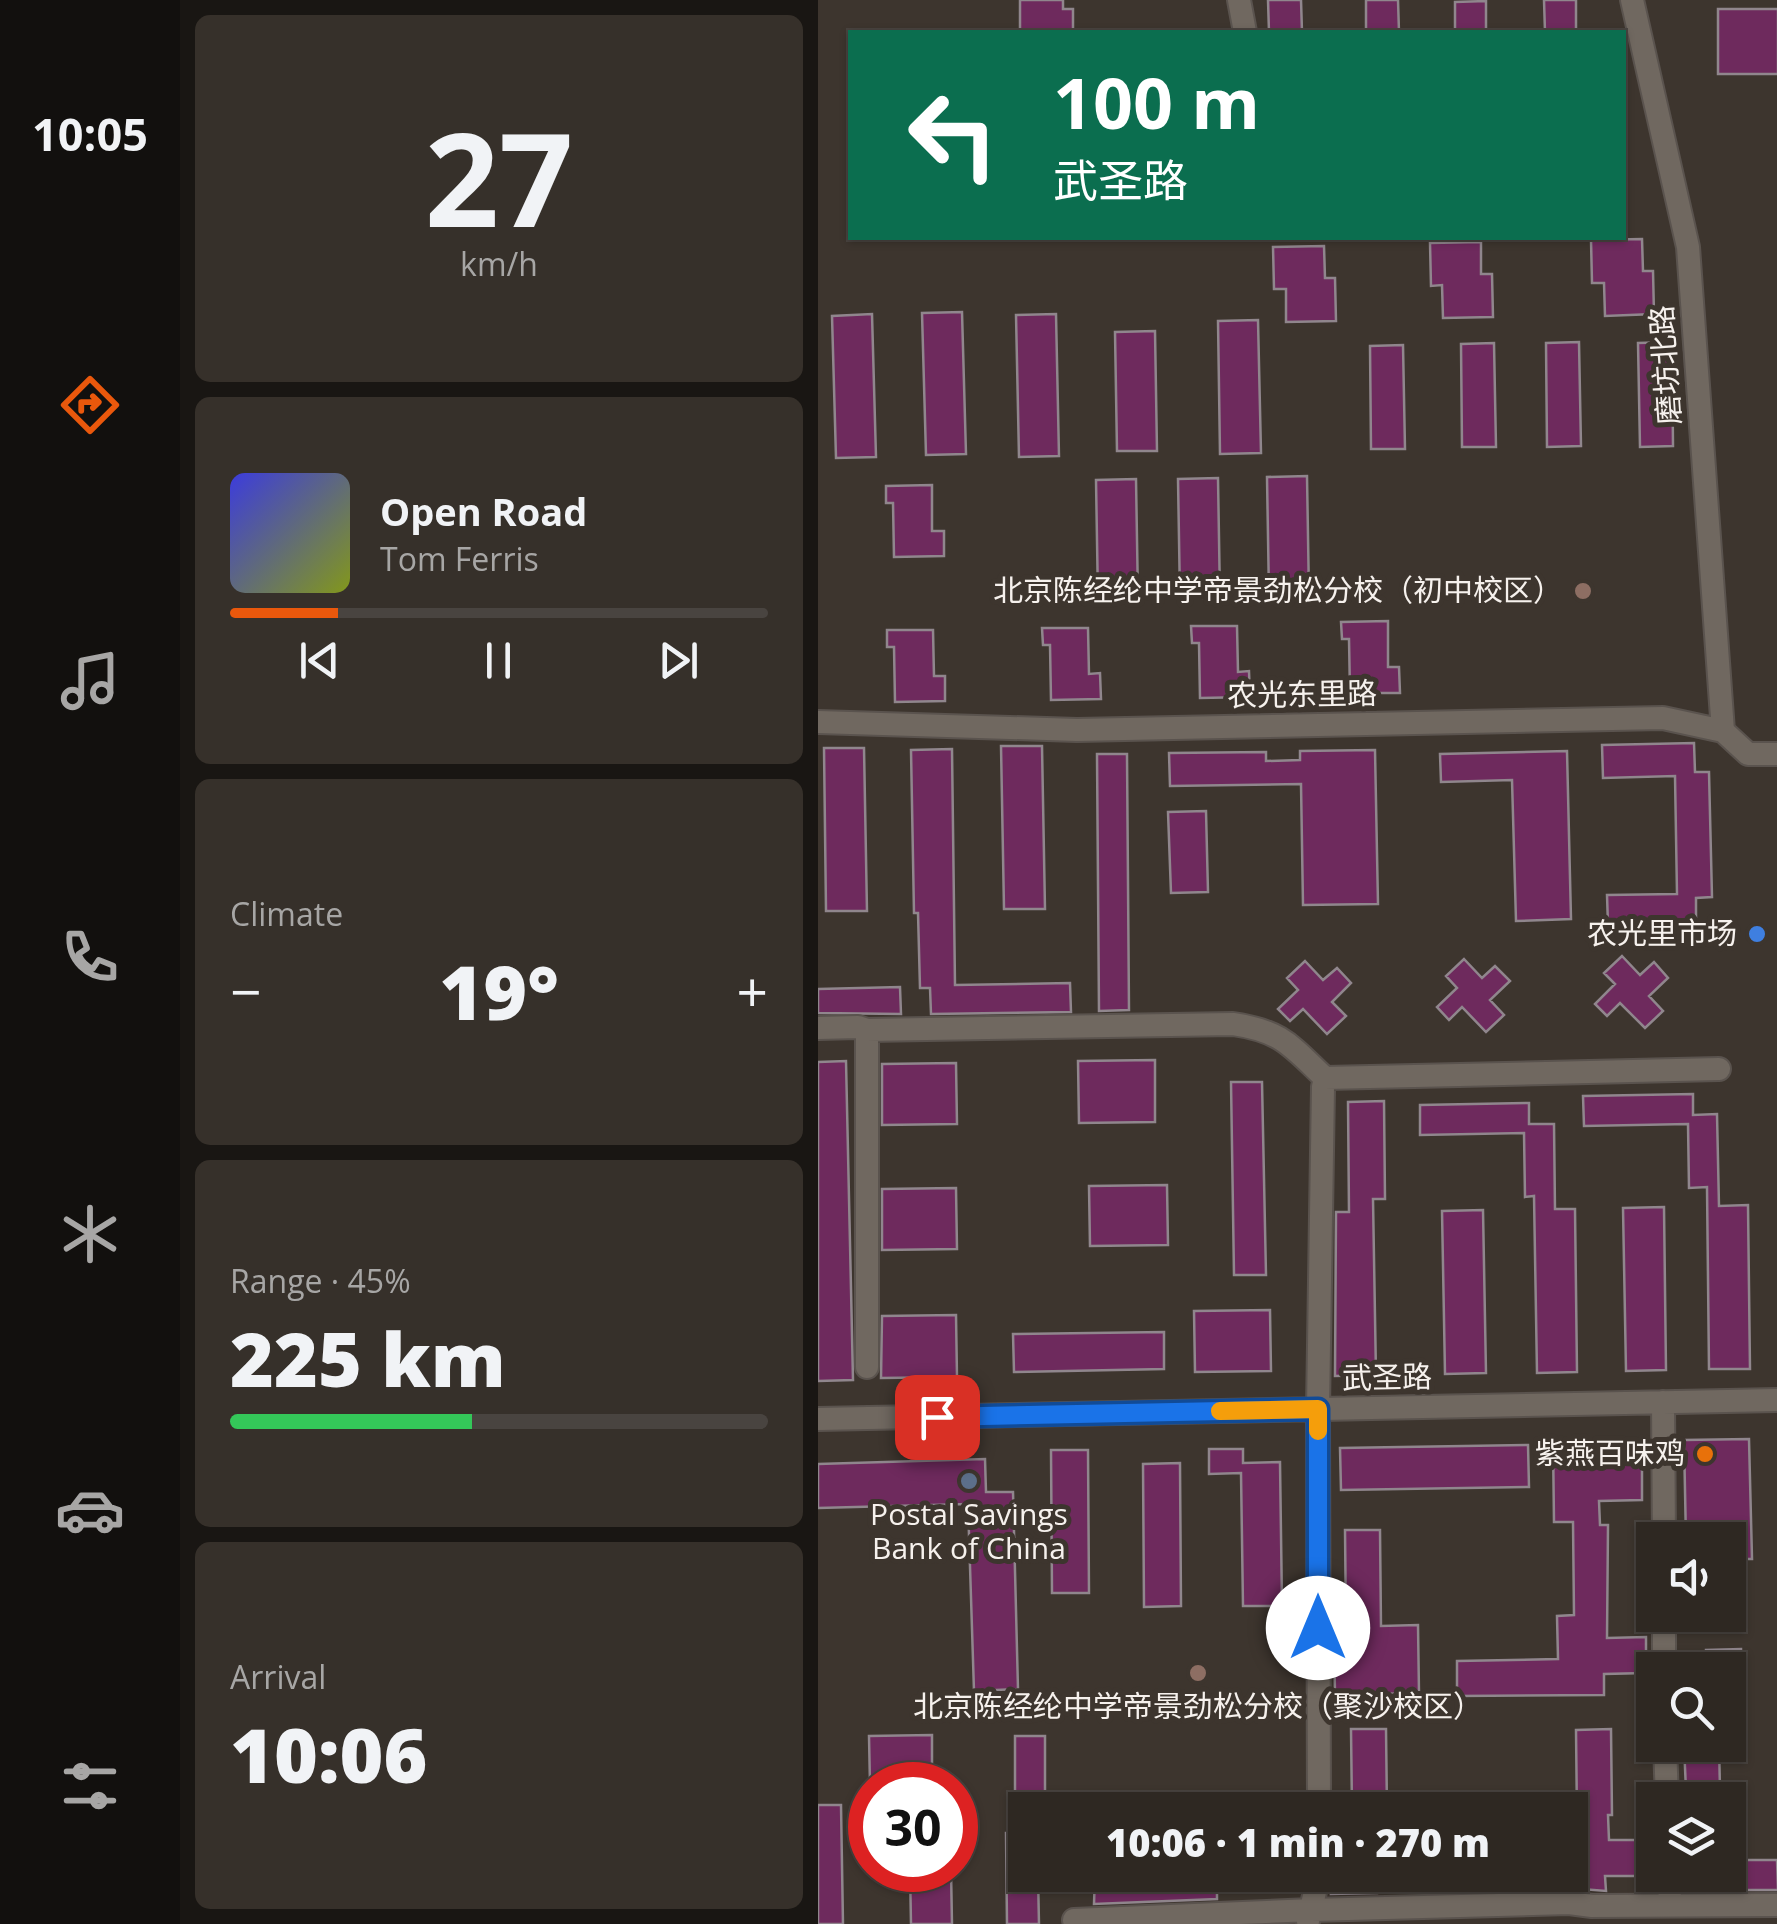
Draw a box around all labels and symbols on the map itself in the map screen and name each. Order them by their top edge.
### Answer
street label: 磨坊北路 [1640,304,1689,426]
place label: 北京陈经纶中学帝景劲松分校（初中校区） [993,569,1563,610]
marker: 北京陈经纶中学帝景劲松分校（初中校区） [1572,580,1594,602]
street label: 农光东里路 [1227,672,1377,715]
place label: 农光里市场 [1587,912,1737,953]
marker: 农光里市场 [1746,923,1768,945]
street label: 武圣路 [1342,1355,1432,1398]
pin [895,1375,980,1460]
place label: 紫燕百味鸡 [1535,1432,1685,1473]
marker: 紫燕百味鸡 [1694,1443,1716,1465]
marker: Postal Savings Bank of China [958,1470,980,1492]
place label: Postal Savings Bank of China [870,1493,1068,1568]
position arrow [1266,1576,1370,1680]
marker: 北京陈经纶中学帝景劲松分校（聚沙校区） [1187,1662,1209,1684]
place label: 北京陈经纶中学帝景劲松分校（聚沙校区） [913,1685,1483,1726]
speed limit sign: 30 [848,1762,978,1892]

